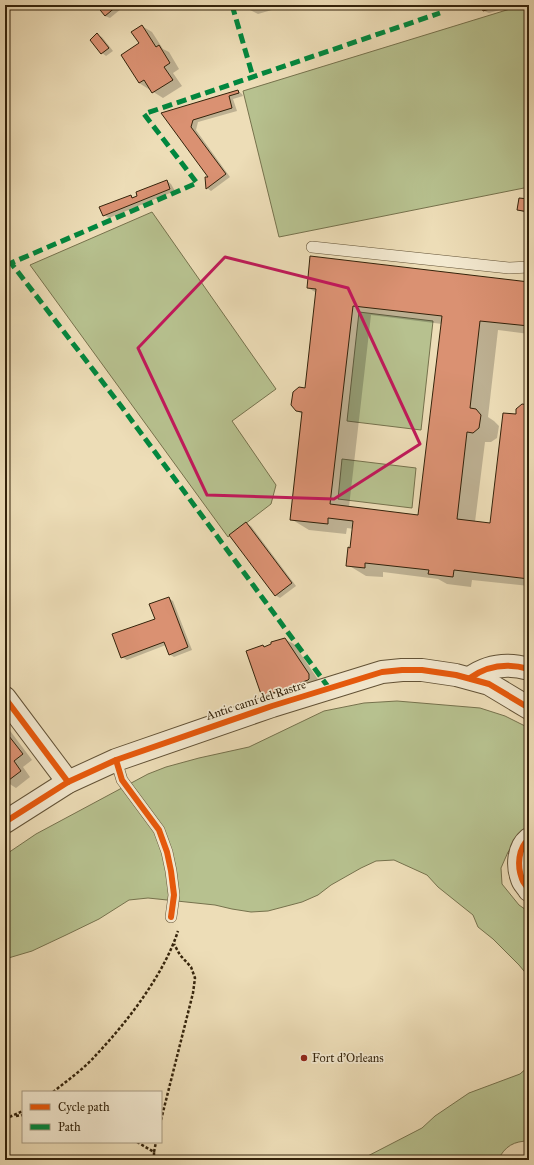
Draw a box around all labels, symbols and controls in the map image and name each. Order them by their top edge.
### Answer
street label: Antic camí del Rastre [203,677,308,723]
place label: Fort d'Orleans [312,1051,384,1065]
marker: Fort d'Orleans [299,1053,309,1063]
legend [22,1091,162,1143]
text: Cycle path [58,1100,110,1114]
text: Path [58,1120,81,1134]

